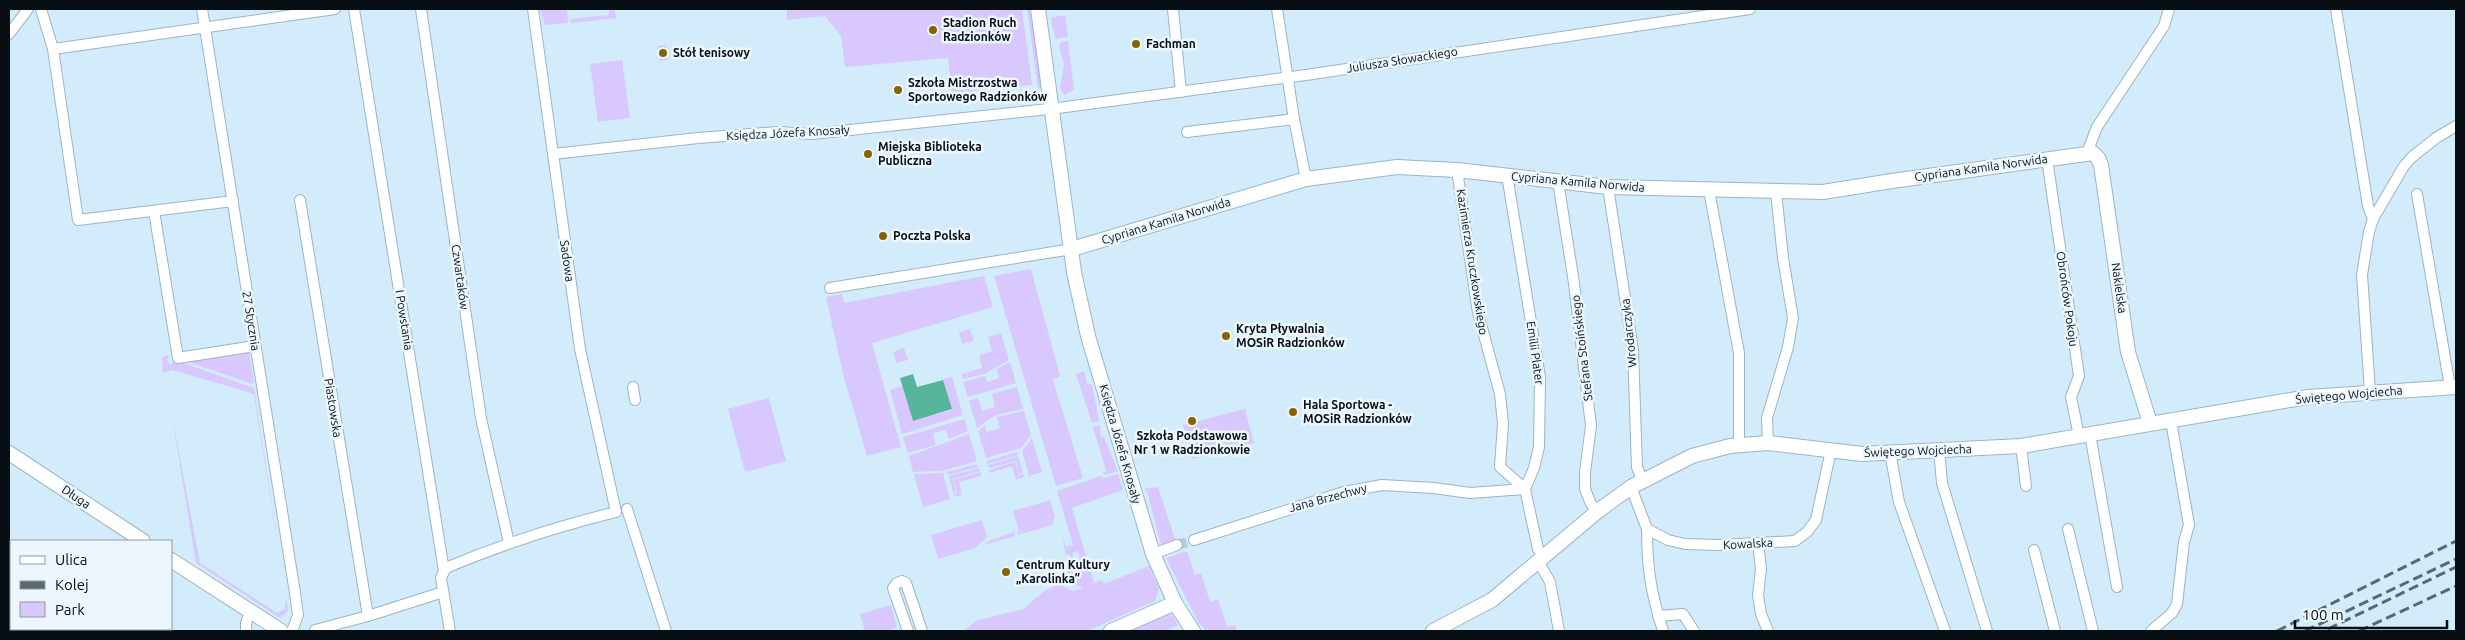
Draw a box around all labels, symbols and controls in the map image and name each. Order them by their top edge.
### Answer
place label: Stadion Ruch Radzionków [943,16,1017,43]
marker: Stadion Ruch Radzionków [927,24,939,36]
place label: Fachman [1146,37,1196,50]
marker: Fachman [1130,38,1142,50]
street label: Juliusza Słowackiego [1345,44,1458,75]
place label: Stół tenisowy [673,46,751,59]
marker: Stół tenisowy [657,47,669,59]
place label: Szkoła Mistrzostwa Sportowego Radzionków [908,76,1048,103]
marker: Szkoła Mistrzostwa Sportowego Radzionków [892,84,904,96]
street label: Księdza Józefa Knosały [726,123,850,142]
place label: Miejska Biblioteka Publiczna [878,140,982,167]
marker: Miejska Biblioteka Publiczna [862,148,874,160]
street label: Cypriana Kamila Norwida [1914,152,2048,183]
street label: Cypriana Kamila Norwida [1511,169,1645,194]
street label: Kazimierza Kruczkowskiego [1455,188,1490,336]
street label: Cypriana Kamila Norwida [1100,195,1232,246]
place label: Poczta Polska [893,229,971,242]
marker: Poczta Polska [877,230,889,242]
street label: Sadowa [558,239,577,283]
street label: Czwartaków [449,243,472,311]
street label: Obrońców Pokoju [2054,250,2081,347]
street label: Nakielska [2110,262,2129,314]
street label: I Powstania [393,289,416,351]
street label: 27 Stycznia [240,290,263,352]
street label: Stefana Stoińskiego [1569,294,1594,402]
street label: Wrodarczyka [1618,298,1639,368]
street label: Emilii Plater [1525,320,1546,386]
place label: Kryta Pływalnia MOSiR Radzionków [1236,322,1345,349]
marker: Kryta Pływalnia MOSiR Radzionków [1220,330,1232,342]
street label: Piastowska [322,377,345,439]
street label: Księdza Józefa Knosały [1097,383,1144,505]
street label: Świętego Wojciecha [2295,383,2403,406]
place label: Hala Sportowa - MOSiR Radzionków [1303,398,1412,425]
marker: Hala Sportowa - MOSiR Radzionków [1287,406,1299,418]
marker: Szkoła Podstawowa Nr 1 w Radzionkowie [1186,415,1198,427]
place label: Szkoła Podstawowa Nr 1 w Radzionkowie [1134,429,1250,456]
street label: Świętego Wojciecha [1864,442,1972,459]
street label: Jana Brzechwy [1288,481,1368,514]
street label: Długa [60,482,93,511]
street label: Kowalska [1723,536,1773,551]
legend [10,540,172,630]
text: Ulica [55,551,87,568]
place label: Centrum Kultury „Karolinka” [1016,558,1111,585]
marker: Centrum Kultury „Karolinka” [1000,566,1012,578]
text: Kolej [55,576,89,593]
scale bar [2295,598,2448,630]
text: Park [55,601,85,618]
text: 100 m [2302,606,2344,623]

